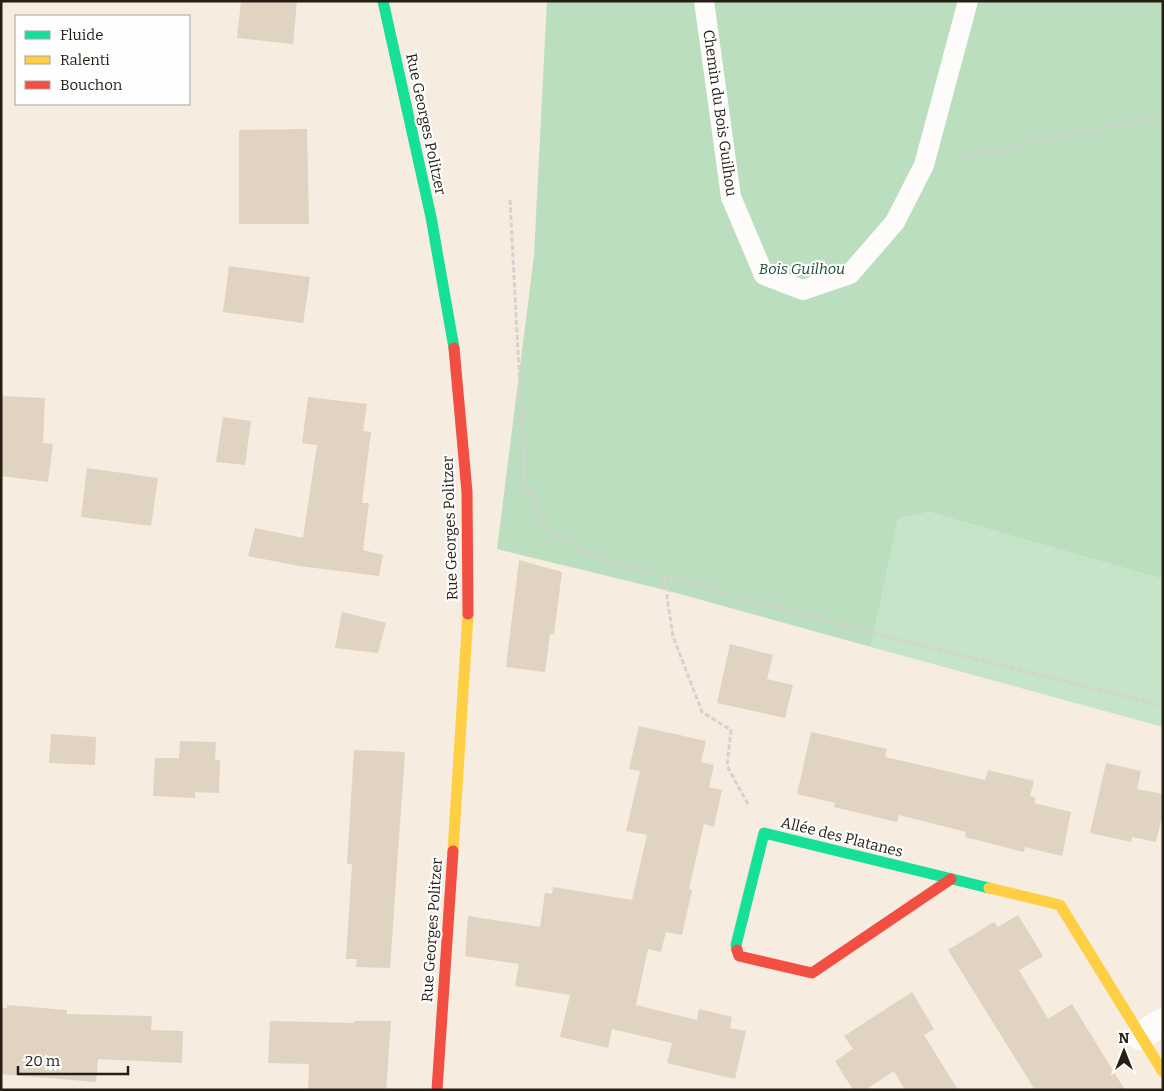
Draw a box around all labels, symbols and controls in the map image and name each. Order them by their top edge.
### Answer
legend [15,15,190,105]
text: Fluide [60,26,103,44]
street label: Chemin du Bois Guilhou [699,28,741,198]
text: Ralenti [60,51,110,69]
street label: Rue Georges Politzer [402,51,450,197]
text: Bouchon [60,76,123,94]
park label: Bois Guilhou [759,260,845,278]
street label: Rue Georges Politzer [438,455,462,600]
street label: Allée des Platanes [779,813,905,861]
street label: Rue Georges Politzer [418,857,446,1003]
north arrow [1099,1026,1149,1076]
text: N [1119,1030,1130,1047]
scale bar [18,1044,128,1076]
text: 20 m [25,1052,61,1070]

